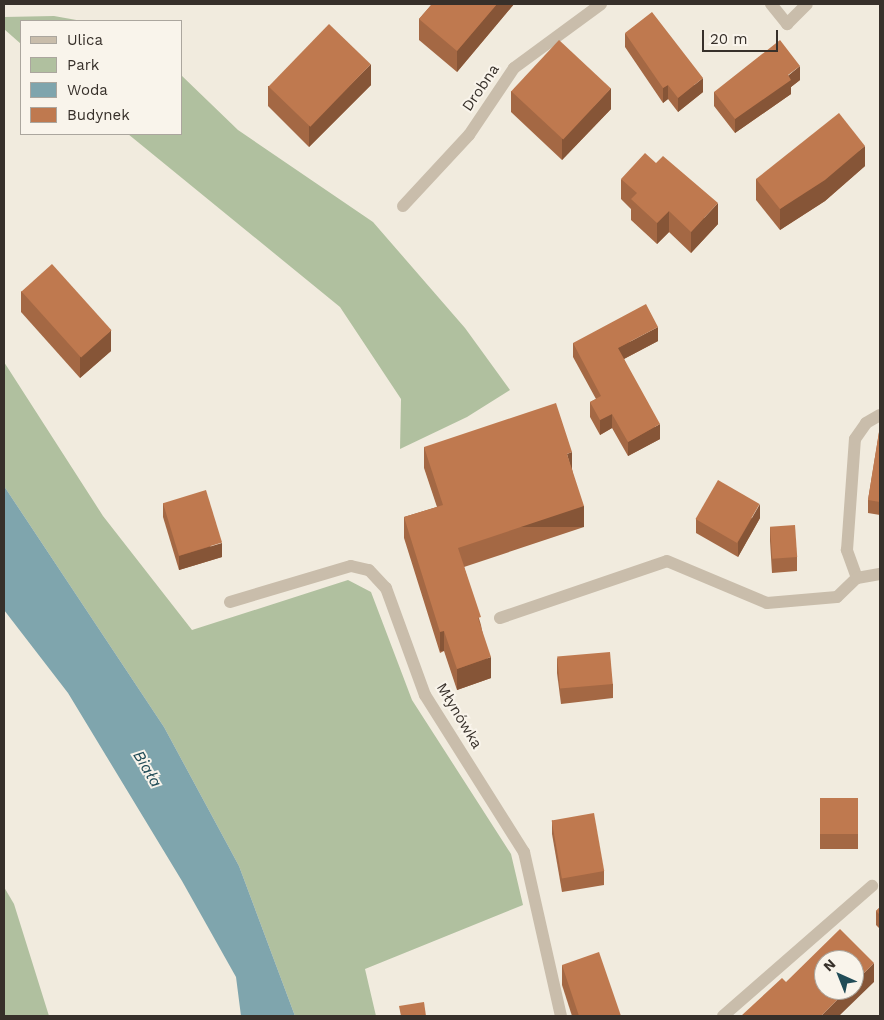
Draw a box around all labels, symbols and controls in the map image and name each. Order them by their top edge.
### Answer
legend [20,20,182,135]
scale bar [704,20,780,52]
text: 20 m [710,30,748,48]
text: Ulica [67,31,103,49]
text: Park [67,56,99,74]
street label: Drobna [459,61,503,115]
text: Woda [67,81,108,99]
text: Budynek [67,106,130,124]
street label: Młynówka [432,680,486,752]
water label: Biała [129,747,165,791]
north arrow [814,950,864,1000]
text: N [820,956,839,974]

